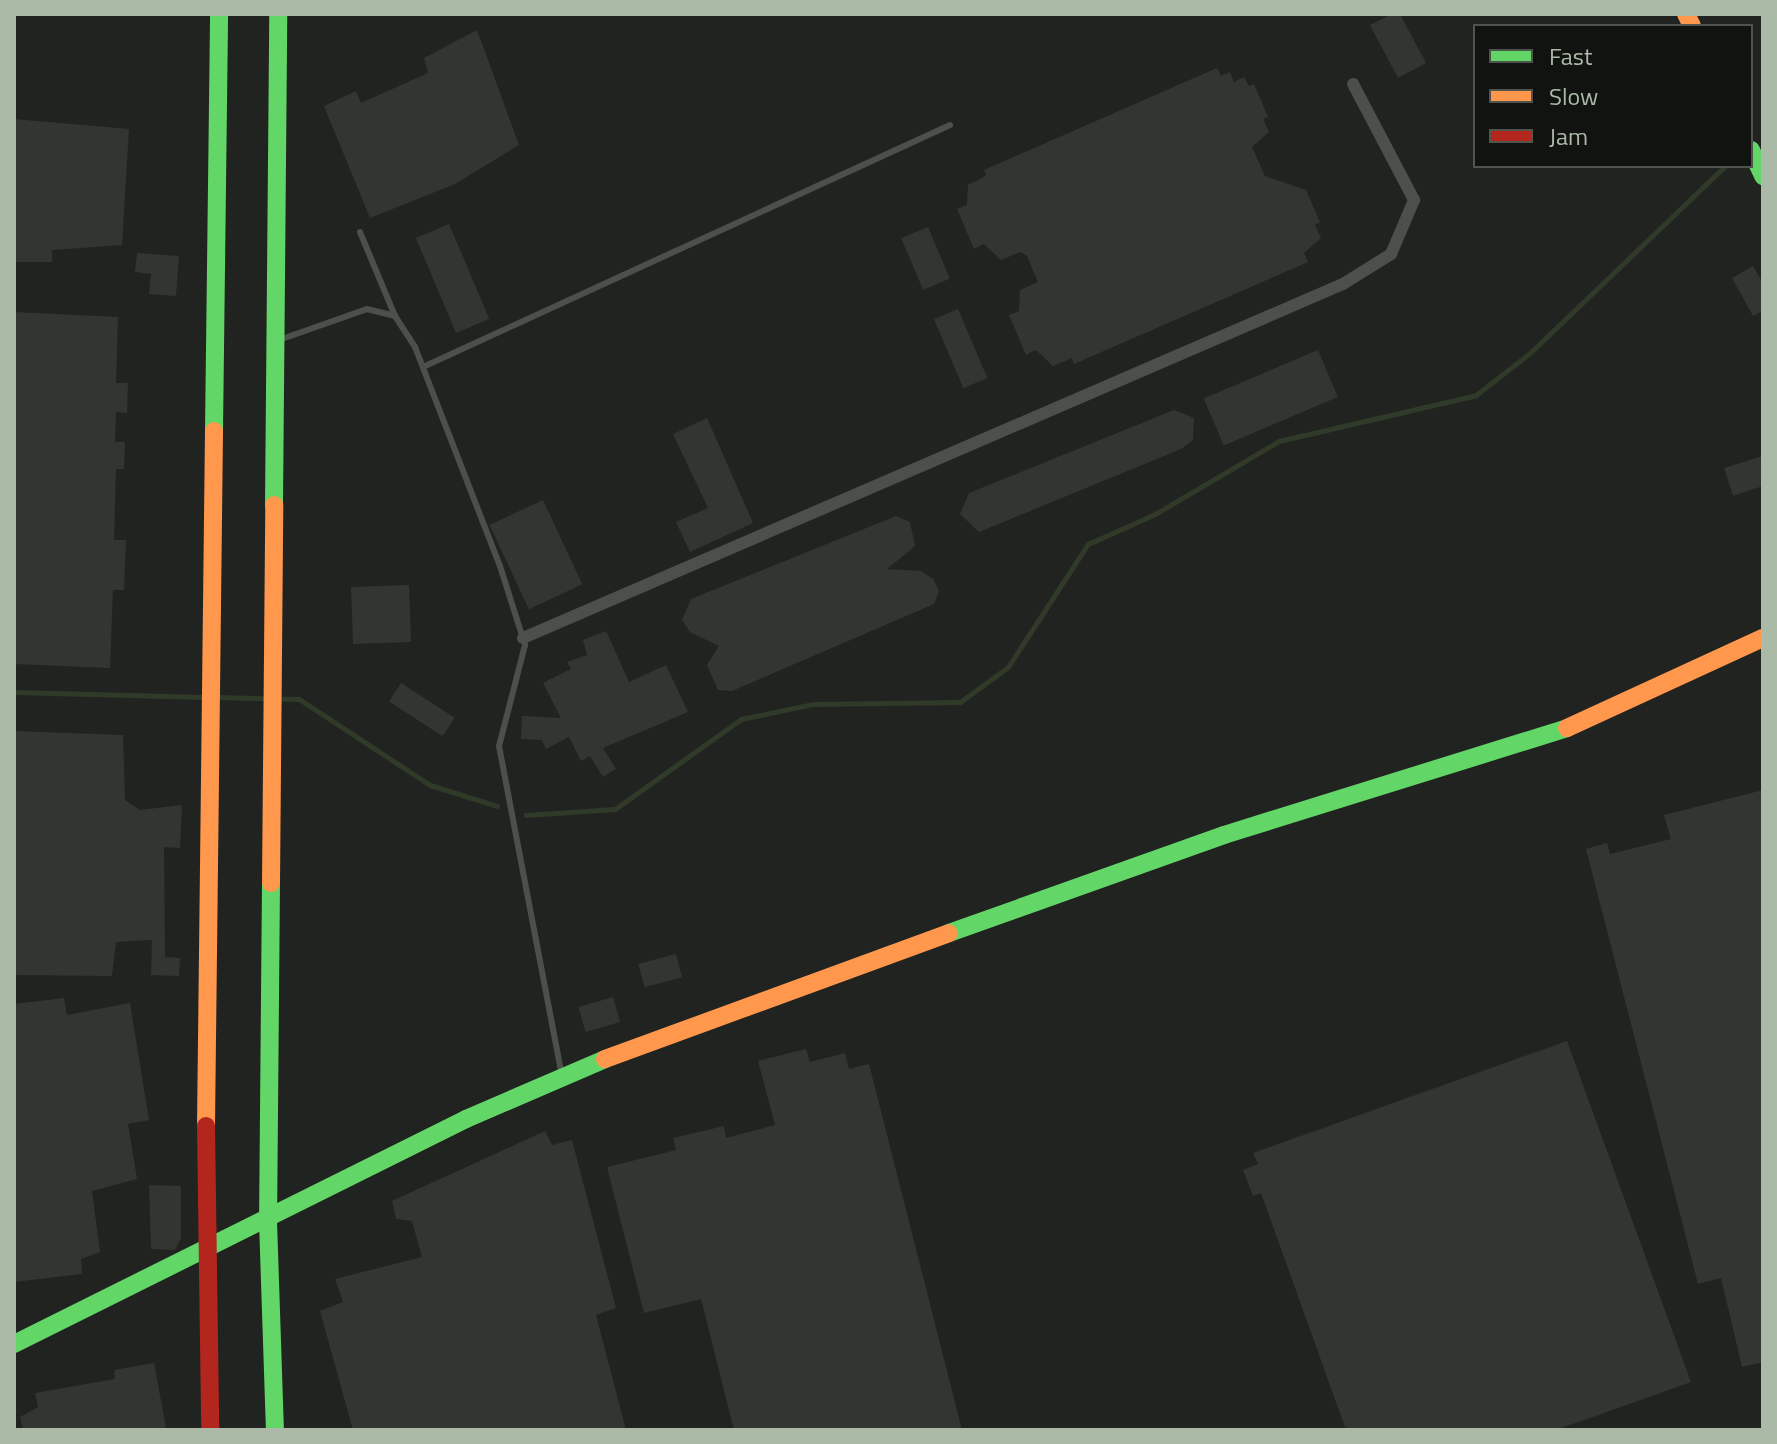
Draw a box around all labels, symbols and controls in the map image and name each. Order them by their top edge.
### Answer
legend [1473,24,1753,168]
text: Fast [1549,38,1592,74]
text: Slow [1549,78,1598,114]
text: Jam [1549,118,1588,154]

